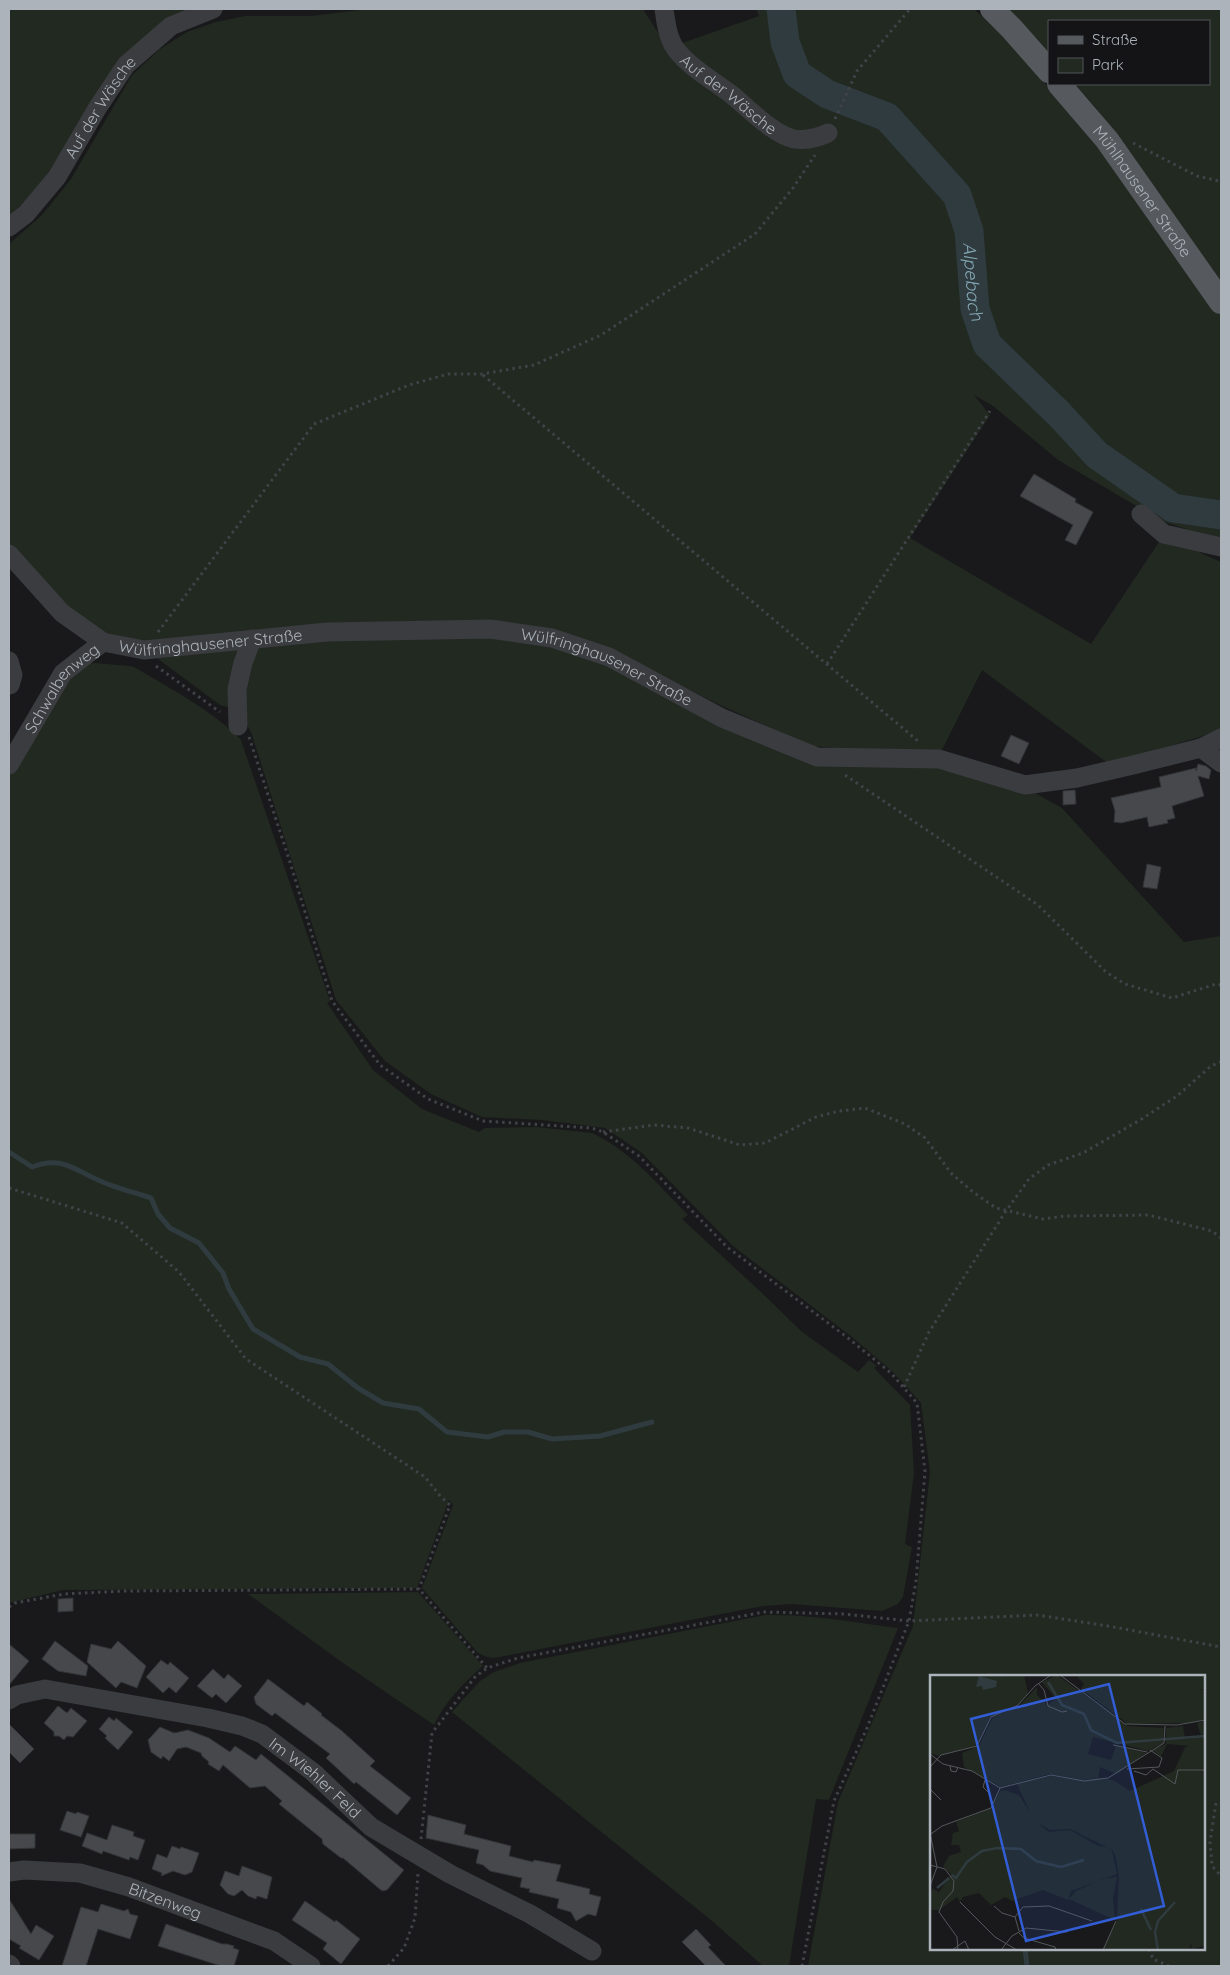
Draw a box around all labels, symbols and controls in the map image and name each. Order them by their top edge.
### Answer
legend [1048,20,1210,85]
text: Straße [1092,30,1138,49]
street label: Auf der Wäsche [676,50,781,139]
street label: Auf der Wäsche [60,51,140,162]
text: Park [1092,55,1124,74]
street label: Mühlhausener Straße [1089,121,1196,261]
water label: Alpebach [958,241,990,324]
street label: Wülfringhausener Straße [117,624,303,660]
street label: Wülfringhausener Straße [520,624,696,710]
street label: Schwalbenweg [20,639,103,737]
inset map [930,1675,1205,1950]
street label: Im Wiehler Feld [265,1733,365,1822]
street label: Bitzenweg [126,1878,205,1923]

